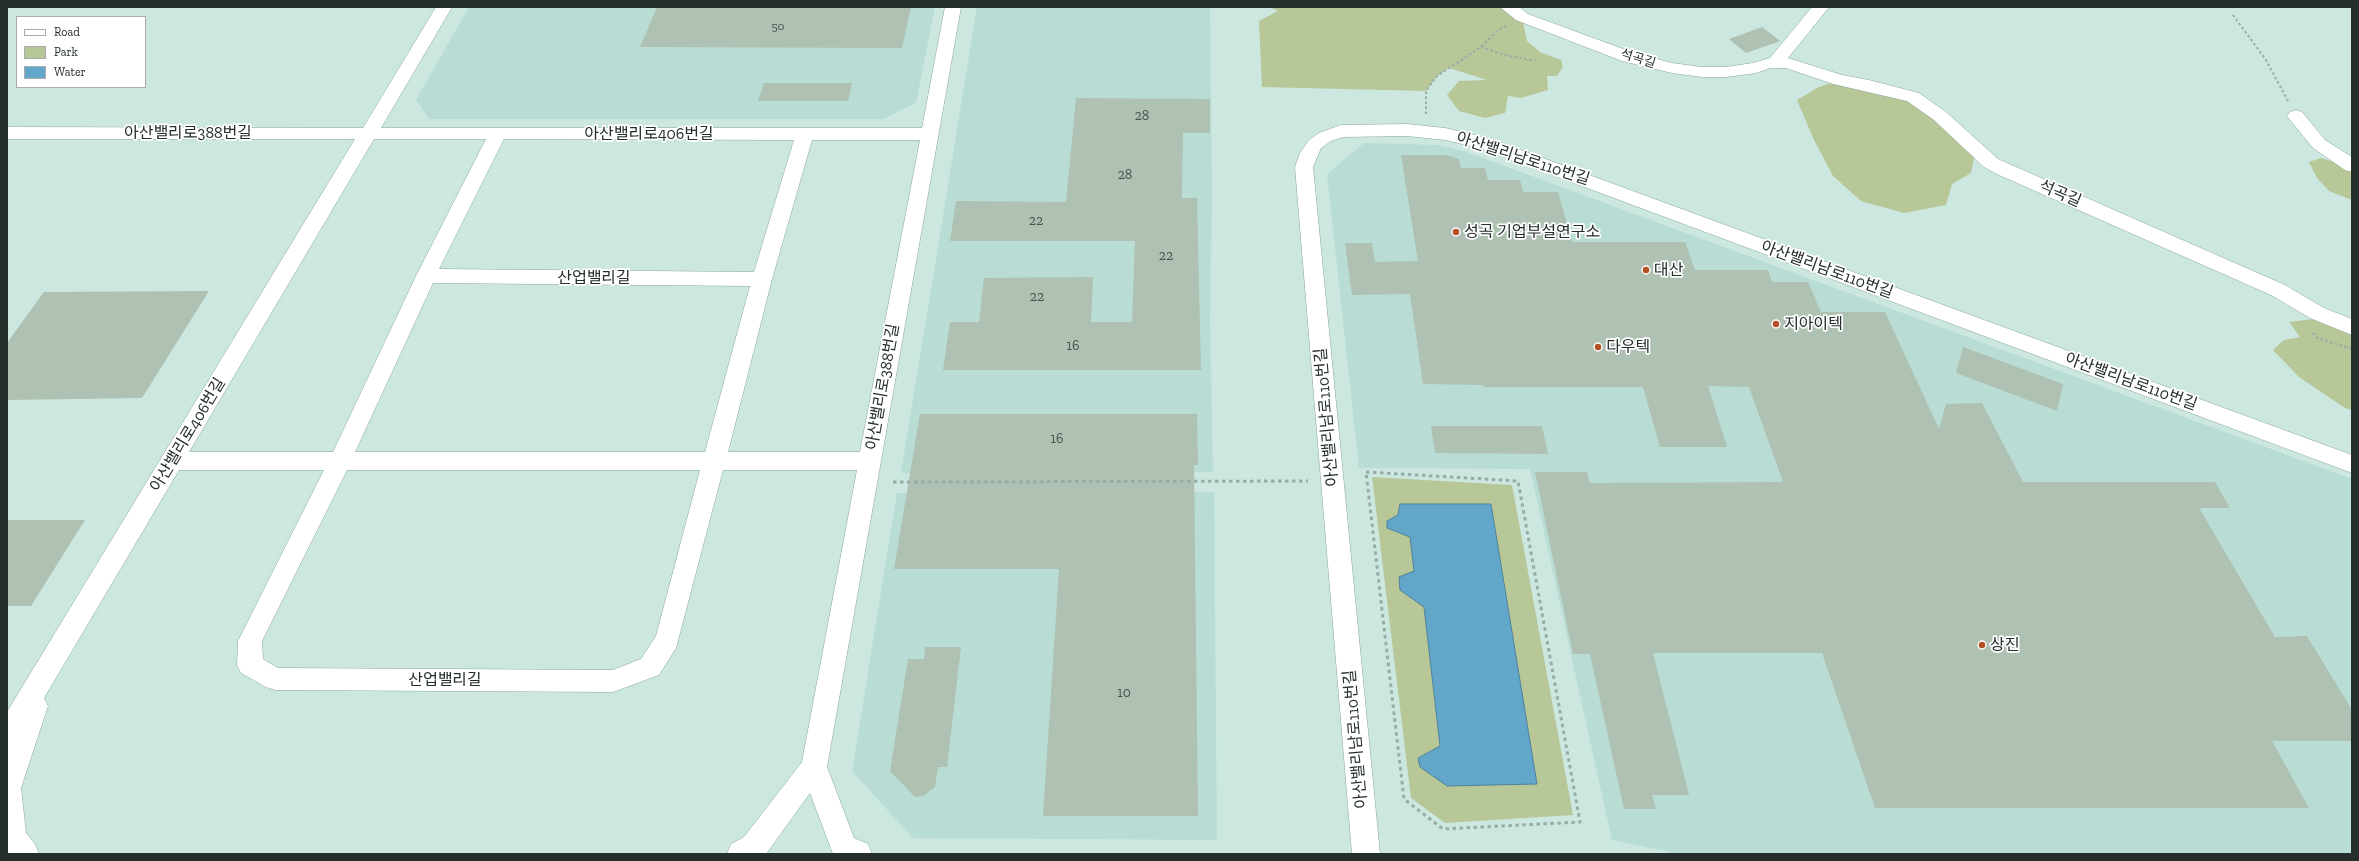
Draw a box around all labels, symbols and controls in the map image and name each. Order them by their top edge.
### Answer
legend [16,16,146,88]
house number: 50 [771,20,785,34]
text: Road [54,25,80,39]
text: Park [54,45,78,59]
street label: 석곡길 [1619,46,1657,72]
text: Water [54,65,86,79]
house number: 28 [1135,108,1149,124]
street label: 아산밸리로388번길 [124,123,252,143]
street label: 아산밸리로406번길 [584,124,714,144]
street label: 아산밸리남로110번길 [1454,128,1592,190]
house number: 28 [1118,167,1132,183]
street label: 석곡길 [2036,177,2084,211]
house number: 22 [1029,213,1043,229]
place label: 성곡 기업부설연구소 [1464,222,1600,242]
marker: 성곡 기업부설연구소 [1451,227,1461,237]
street label: 아산밸리남로110번길 [1758,237,1896,303]
house number: 22 [1159,248,1173,264]
place label: 대산 [1654,260,1683,280]
marker: 대산 [1641,265,1651,275]
street label: 산업밸리길 [557,268,631,288]
house number: 22 [1030,289,1044,305]
place label: 지아이텍 [1784,314,1843,334]
marker: 지아이텍 [1771,319,1781,329]
street label: 아산밸리로388번길 [862,322,904,452]
place label: 다우텍 [1606,337,1650,357]
house number: 16 [1067,338,1079,354]
marker: 다우텍 [1593,342,1603,352]
street label: 아산밸리남로110번길 [1311,347,1343,487]
street label: 아산밸리남로110번길 [2062,349,2200,415]
street label: 아산밸리로406번길 [146,375,230,495]
house number: 16 [1051,431,1063,447]
place label: 상진 [1990,635,2019,655]
marker: 상진 [1977,640,1987,650]
street label: 아산밸리남로110번길 [1340,669,1372,809]
street label: 산업밸리길 [408,670,482,690]
house number: 10 [1117,685,1131,701]

